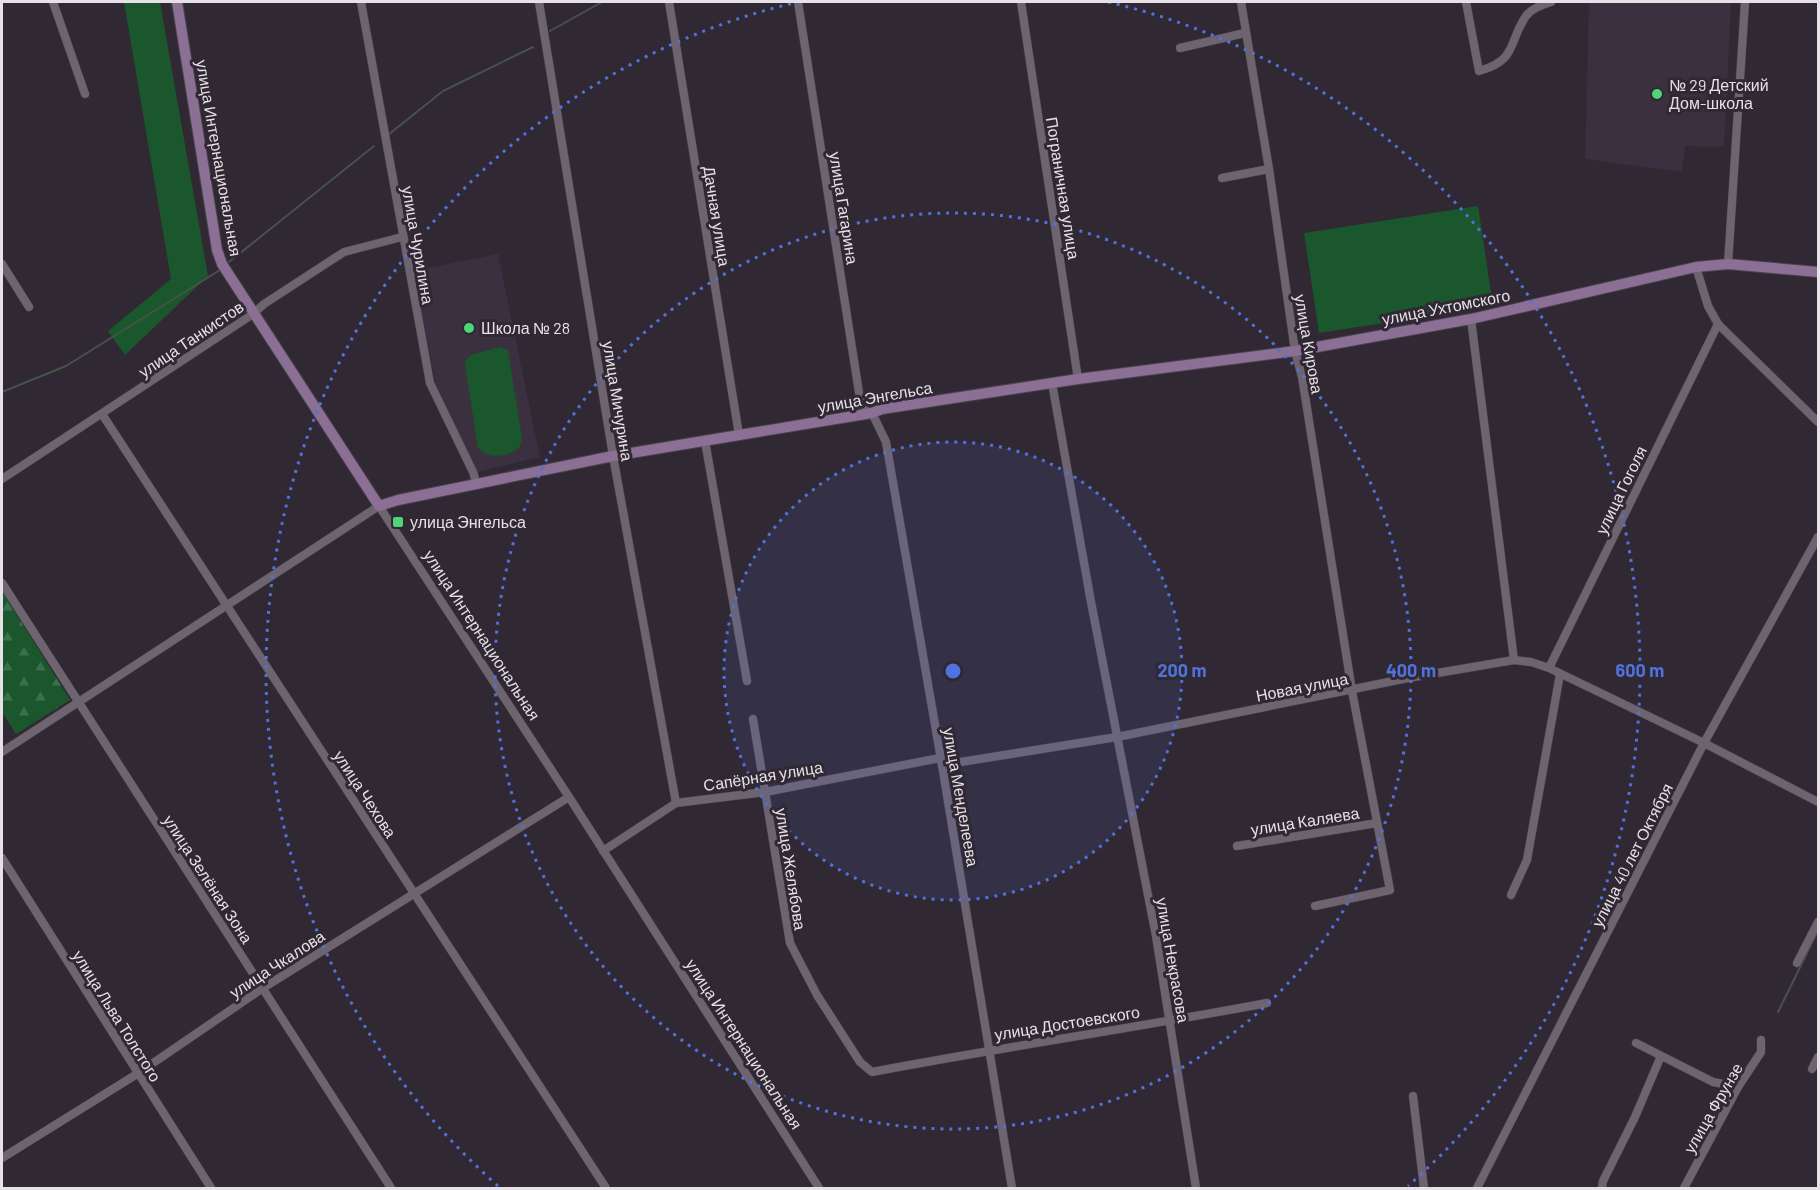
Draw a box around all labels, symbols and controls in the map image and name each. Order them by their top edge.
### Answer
street label: улица Интернациональная [193,58,246,258]
place label: № 29 Детский Дом-школа [1669,75,1769,112]
marker: № 29 Детский Дом-школа [1650,87,1664,101]
street label: Пограничная улица [1043,115,1084,260]
street label: улица Гагарина [826,150,863,266]
street label: Дачная улица [700,164,735,268]
street label: улица Чурилина [399,184,438,306]
street label: улица Ухтомского [1380,285,1512,328]
street label: улица Кирова [1291,293,1328,395]
street label: улица Танкистов [135,296,247,381]
place label: Школа № 28 [481,318,570,337]
marker: Школа № 28 [462,321,476,335]
street label: улица Мичурина [600,340,637,462]
street label: улица Энгельса [816,377,934,416]
street label: улица Гоголя [1591,443,1650,537]
place label: улица Энгельса [410,512,526,531]
marker: улица Энгельса [391,515,405,529]
street label: улица Интернациональная [420,546,545,723]
text: 200 m [1157,659,1207,681]
text: 400 m [1386,659,1436,681]
text: 600 m [1616,659,1664,681]
centre of rings [943,661,963,681]
street label: Новая улица [1254,668,1350,705]
street label: улица Менделеева [940,726,983,868]
street label: улица Чехова [330,746,401,841]
street label: Сапёрная улица [702,757,824,794]
street label: улица 40 лет Октября [1587,780,1676,930]
street label: улица Каляева [1249,803,1361,838]
street label: улица Желябова [772,806,811,931]
street label: улица Зелёная Зона [160,811,257,947]
street label: улица Некрасова [1153,896,1194,1024]
street label: улица Чкалова [226,926,328,1001]
street label: улица Льва Толстого [69,947,166,1085]
street label: улица Интернациональная [682,955,807,1132]
street label: улица Достоевского [993,1002,1141,1043]
street label: улица Фрунзе [1679,1059,1746,1156]

